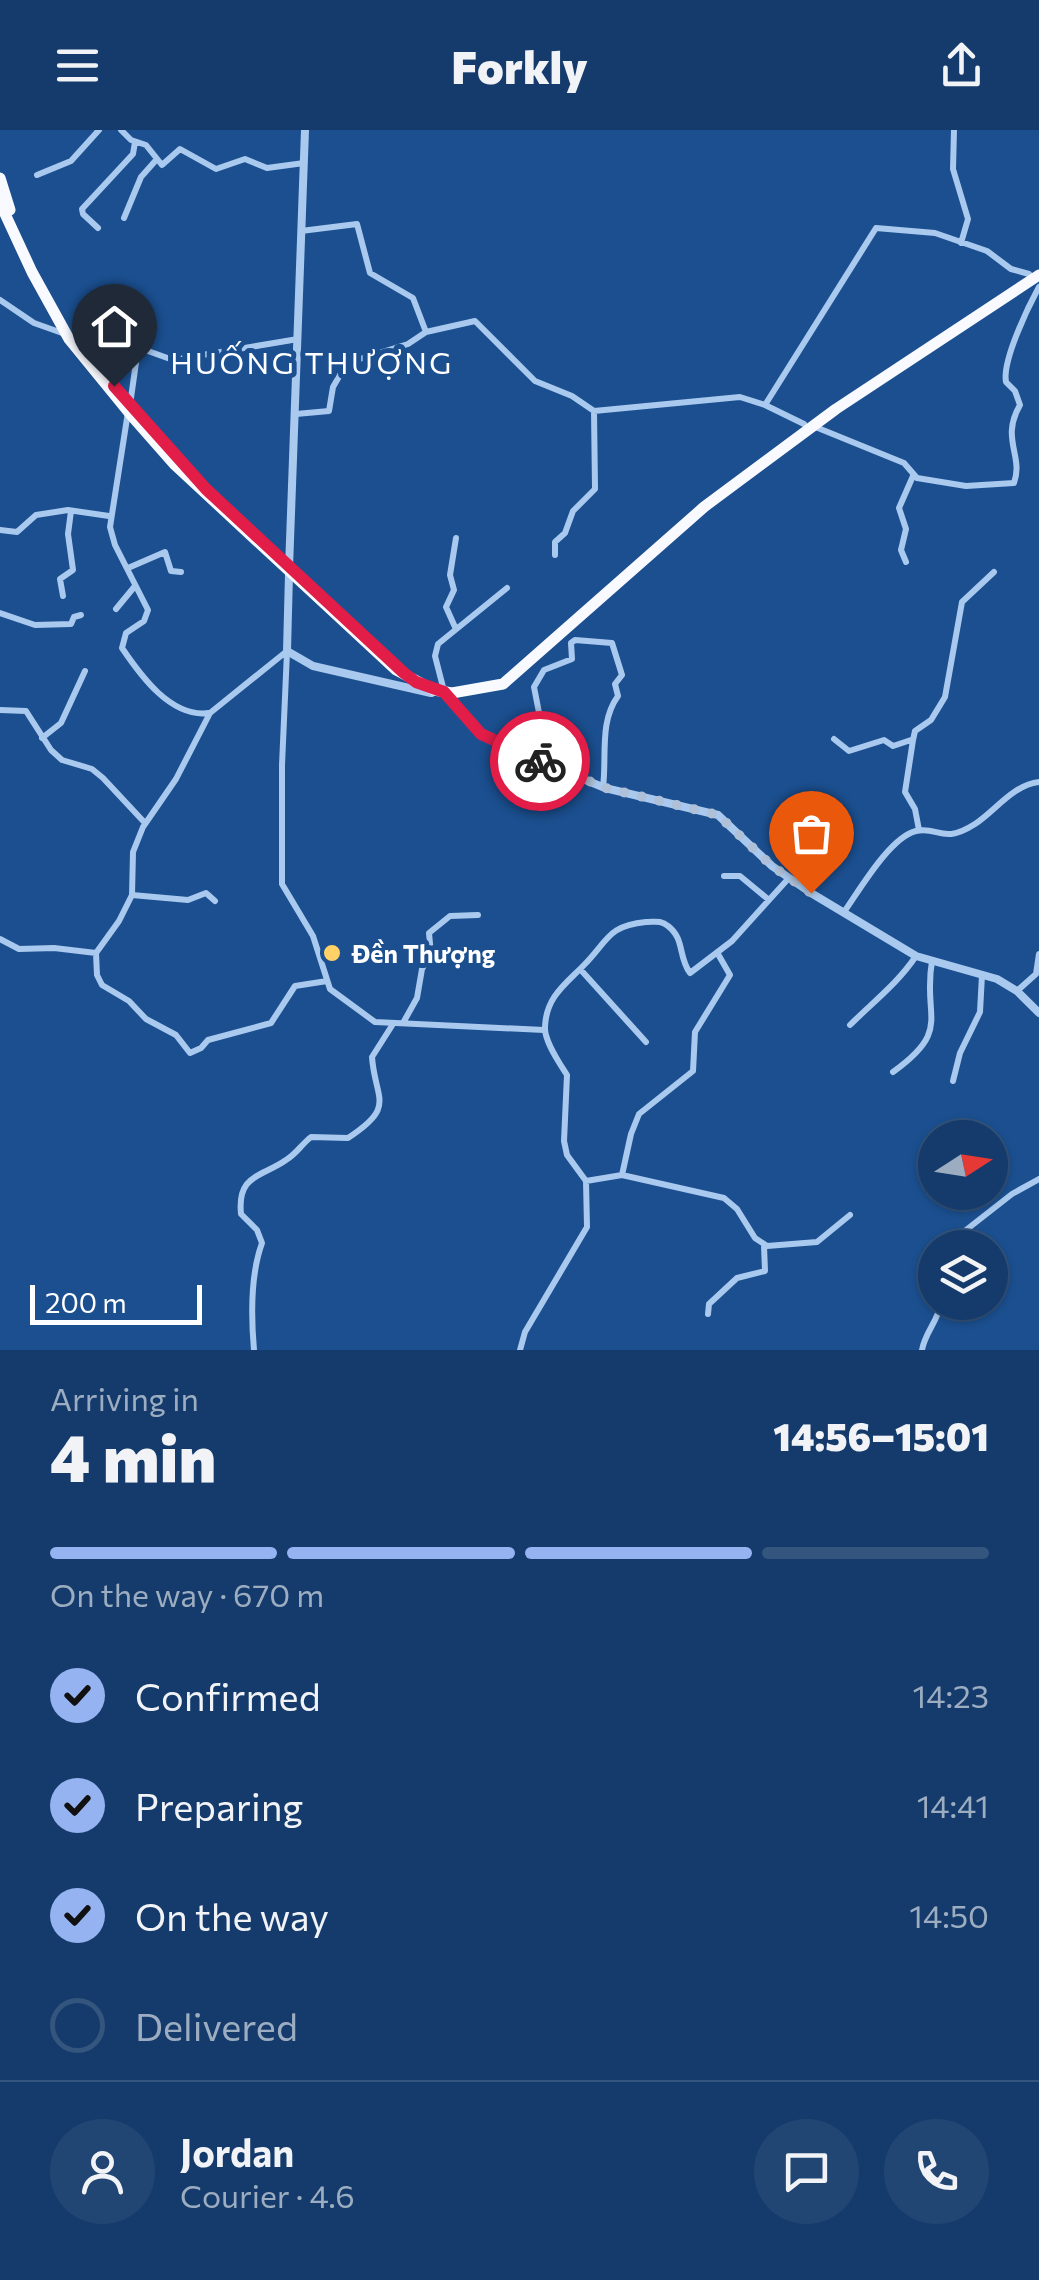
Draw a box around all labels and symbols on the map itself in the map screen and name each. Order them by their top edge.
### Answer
pin [72,284,157,387]
district label: HUỐNG THƯỢNG [170,341,454,380]
courier [490,711,590,811]
pin [769,791,854,894]
place label: Đền Thượng [351,938,496,969]
marker: Đền Thượng [321,942,343,964]
north arrow [918,1120,1008,1210]
scale bar [30,1280,202,1324]

